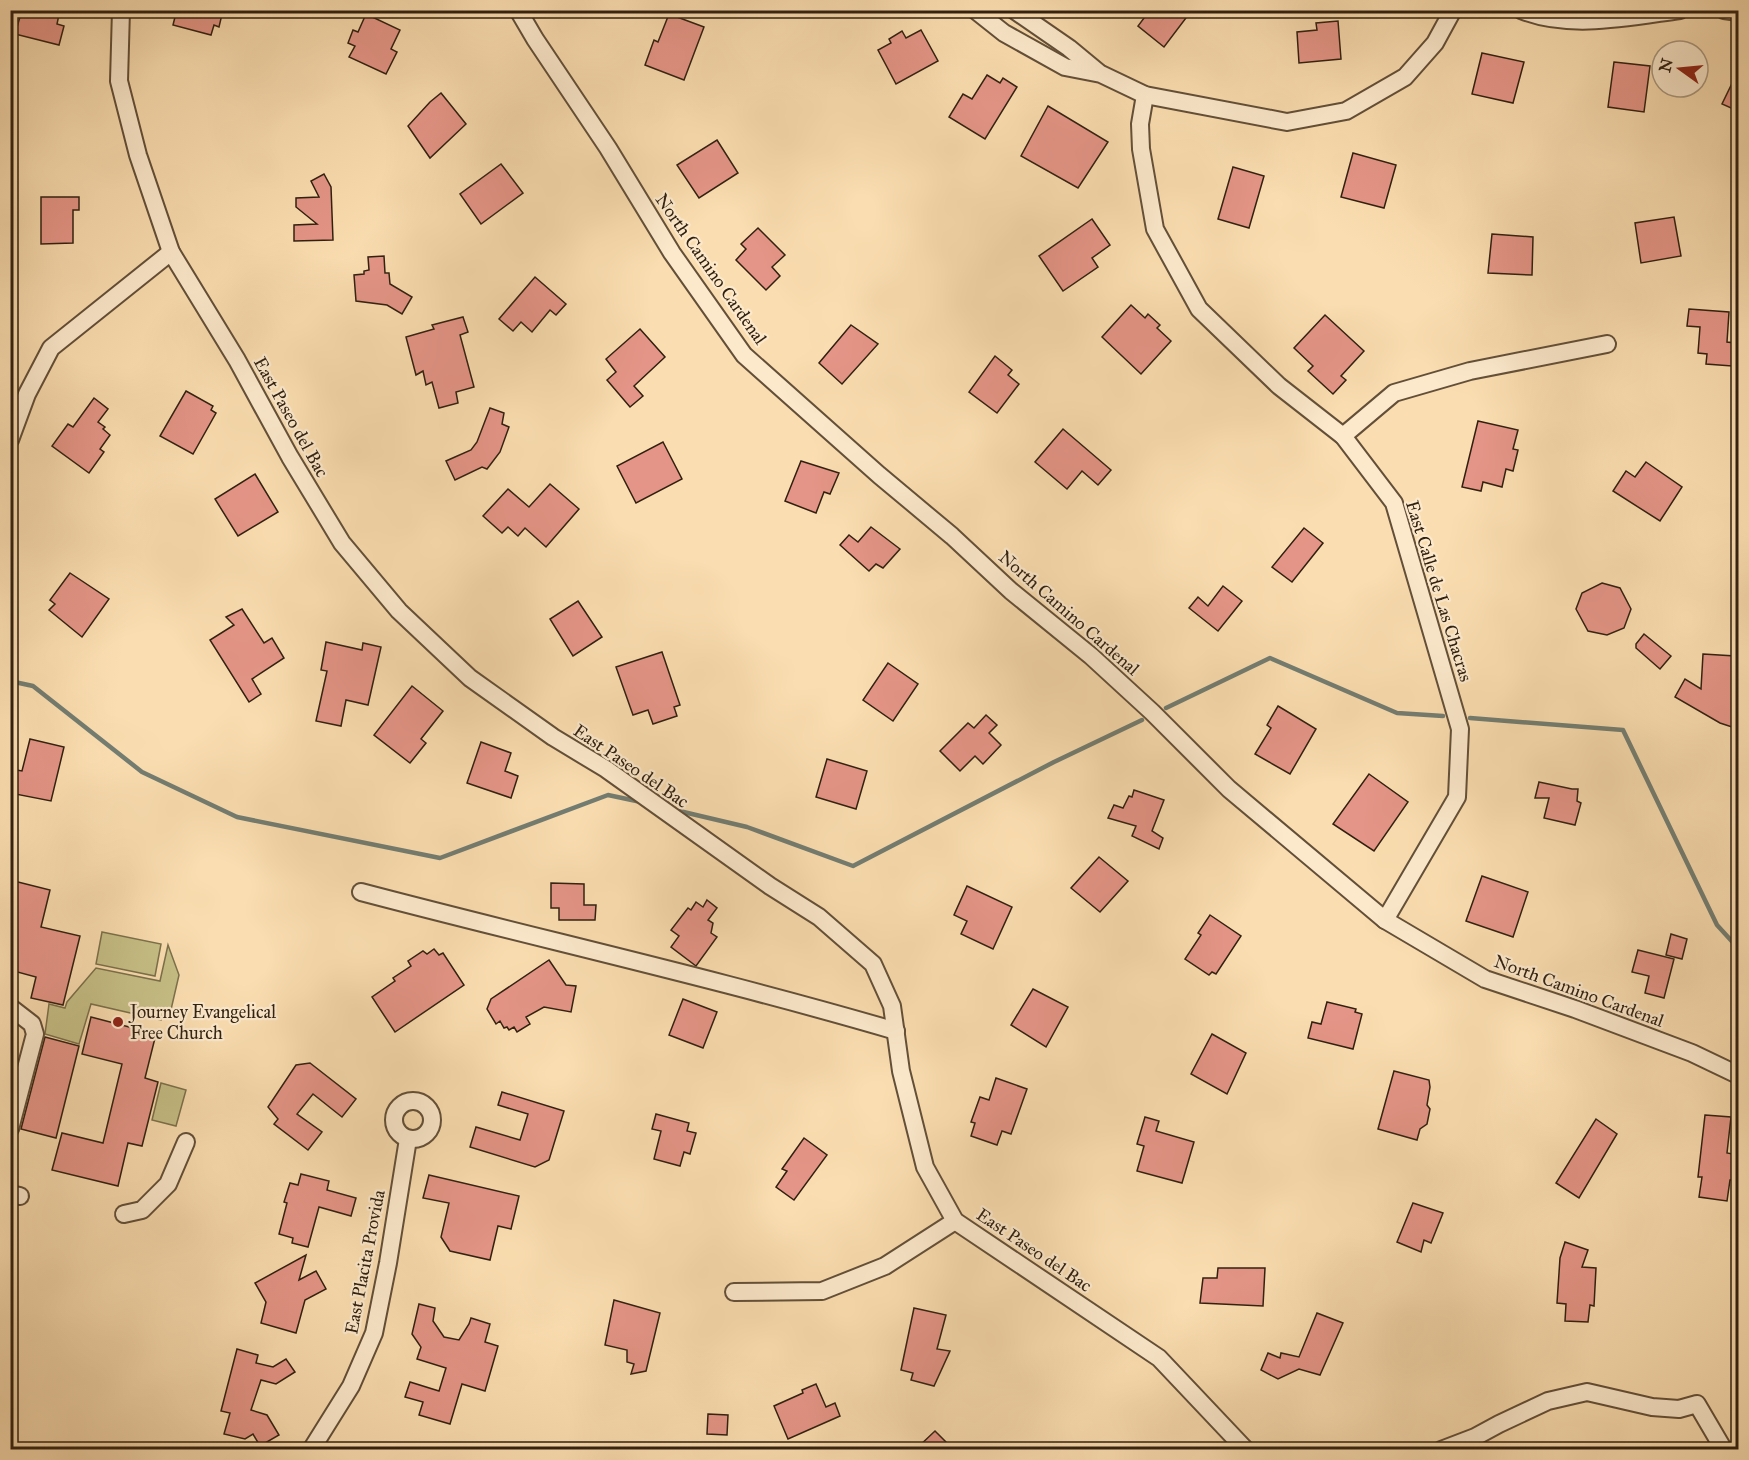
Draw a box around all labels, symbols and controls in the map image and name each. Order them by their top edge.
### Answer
north arrow [1650,39,1710,99]
text: N [1655,56,1677,74]
street label: North Camino Cardenal [651,189,771,349]
street label: East Paseo del Bac [249,353,333,481]
street label: East Calle de Las Chacras [1401,498,1477,684]
street label: North Camino Cardenal [994,546,1144,680]
street label: East Paseo del Bac [569,719,693,813]
street label: North Camino Cardenal [1491,950,1667,1032]
place label: Journey Evangelical Free Church [128,1001,276,1044]
marker: Journey Evangelical Free Church [111,1015,125,1029]
street label: East Placita Provida [340,1188,390,1336]
street label: East Paseo del Bac [972,1203,1096,1297]

